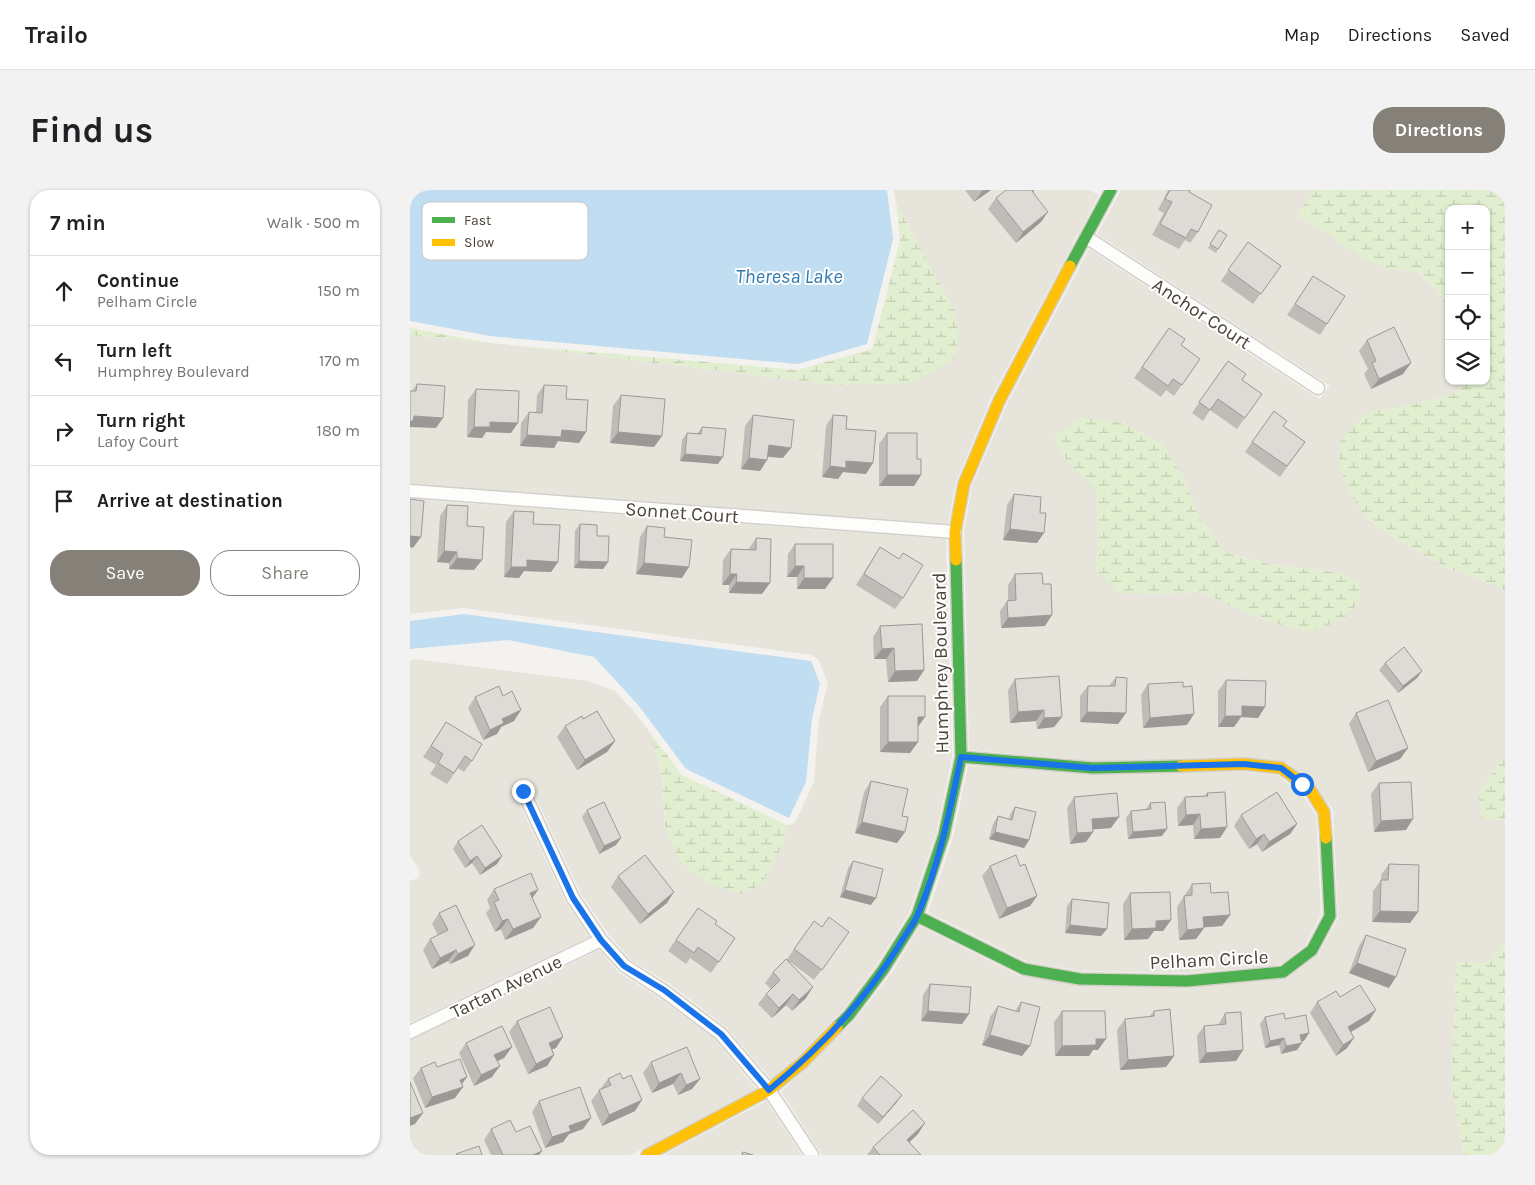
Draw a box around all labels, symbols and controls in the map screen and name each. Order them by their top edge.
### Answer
text: Trailo [25,21,88,49]
text: Map [1284,24,1320,46]
text: Directions [1348,24,1432,46]
text: Saved [1460,24,1510,46]
button: Directions [1373,107,1505,153]
text: Find us [30,110,153,151]
legend [422,202,588,260]
map controls [1445,205,1490,385]
button: + [1445,205,1490,250]
text: 7 min [50,211,106,235]
text: Fast [464,212,491,229]
text: Walk · 500 m [267,213,360,232]
text: Slow [464,234,494,251]
button: − [1445,250,1490,295]
water label: Theresa Lake [735,265,843,288]
text: Continue [97,270,179,292]
street label: Anchor Court [1148,274,1255,354]
icon: ahead [50,277,78,305]
text: 150 m [317,281,360,300]
text: Pelham Circle [97,292,197,311]
button: locate [1445,295,1490,340]
text: Turn left [97,340,172,362]
button: layers [1445,340,1490,385]
icon: left [50,347,78,375]
text: 170 m [319,351,360,370]
text: Humphrey Boulevard [97,362,250,381]
text: Turn right [97,410,186,432]
icon: right [50,417,78,445]
text: 180 m [317,421,360,440]
text: Lafoy Court [97,432,179,451]
icon: arrive [50,487,78,515]
text: Arrive at destination [97,490,283,512]
street label: Sonnet Court [624,498,739,528]
button: Save [50,550,200,596]
button: Share [210,550,360,596]
street label: Humphrey Boulevard [928,572,954,754]
route start [1291,773,1314,796]
route end [512,780,535,803]
street label: Pelham Circle [1149,946,1269,974]
street label: Tartan Avenue [447,950,566,1023]

